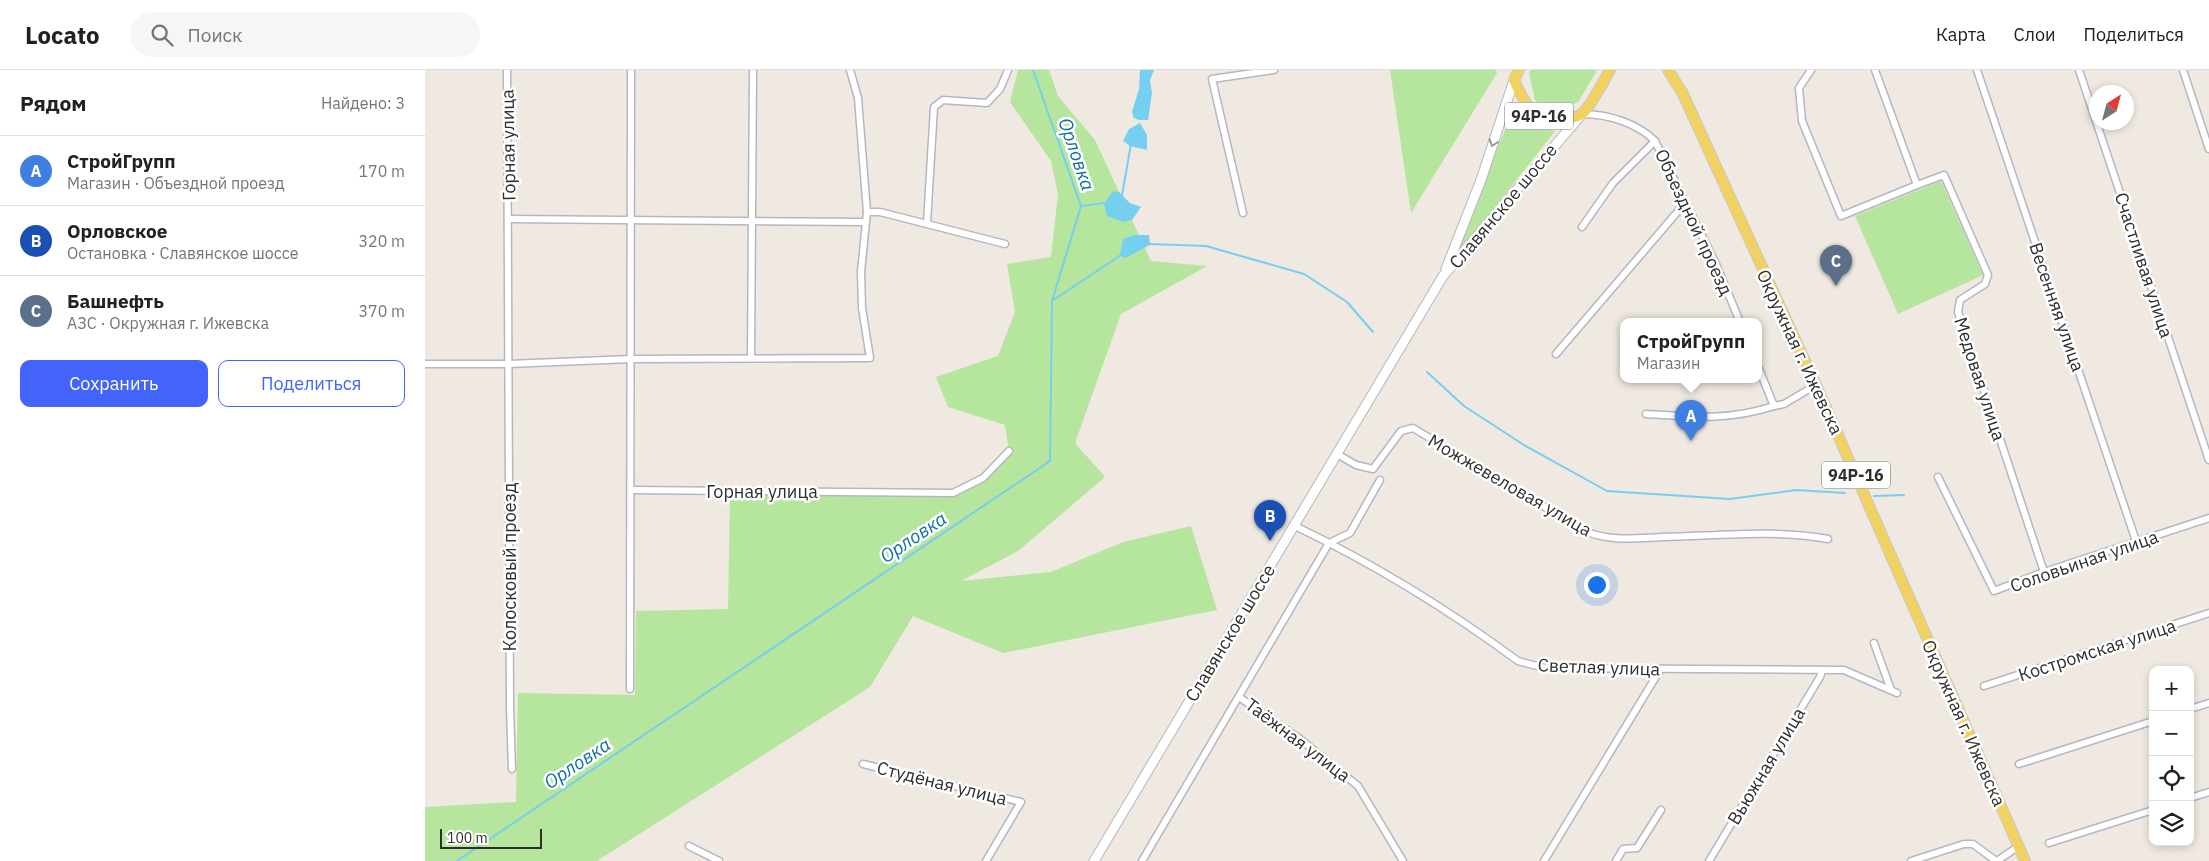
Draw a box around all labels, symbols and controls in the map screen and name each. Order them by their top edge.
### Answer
search box [130,12,480,57]
text: Locato [25,19,100,51]
icon: search [148,21,176,49]
text: Поиск [188,23,243,47]
text: Карта [1936,23,1986,46]
text: Слои [2014,23,2056,46]
text: Поделиться [2084,23,2184,46]
north arrow [2089,85,2134,130]
text: Рядом [20,89,87,117]
street label: Горная улица [496,89,520,201]
text: Найдено: 3 [321,93,405,113]
road number: 94Р-16 [1505,102,1573,129]
water label: Орловка [1053,114,1101,194]
one-way arrow [1489,138,1499,147]
street label: Славянское шоссе [1444,139,1562,273]
street label: Объездной проезд [1650,145,1738,299]
text: СтройГрупп [67,149,176,173]
text: A [31,161,41,181]
text: 170 m [358,161,405,181]
text: Магазин · Объездной проезд [67,173,285,193]
street label: Счастливая улица [2110,189,2178,341]
text: Орловское [67,219,168,243]
text: B [31,231,41,251]
text: 320 m [358,231,405,251]
street label: Весенняя улица [2024,239,2090,375]
text: Остановка · Славянское шоссе [67,243,298,263]
pin: C [1820,245,1852,286]
street label: Окружная г. Ижевска [1752,266,1849,439]
text: Башнефть [67,289,164,313]
text: C [31,301,41,321]
text: 370 m [358,301,405,321]
text: АЗС · Окружная г. Ижевска [67,313,269,333]
street label: Медовая улица [1949,314,2011,444]
popup [1620,318,1762,383]
text: СтройГрупп [1637,329,1745,353]
text: Магазин [1637,353,1700,373]
button: Сохранить [20,360,208,407]
button: Поделиться [218,360,405,407]
pin: A [1675,400,1707,441]
street label: Можжевеловая улица [1424,429,1596,541]
road number: 94Р-16 [1822,462,1890,488]
street label: Горная улица [706,480,818,503]
street label: Колосковый проезд [498,482,521,651]
pin: B [1254,500,1286,541]
water label: Орловка [875,506,951,568]
street label: Соловьиная улица [2007,525,2162,597]
street label: Славянское шоссе [1180,560,1280,706]
your location [1584,572,1610,598]
street label: Костромская улица [2015,614,2179,686]
street label: Окружная г. Ижевска [1917,636,2011,810]
street label: Светлая улица [1537,653,1661,681]
map controls [2149,666,2194,846]
button: + [2149,666,2194,711]
street label: Таёжная улица [1241,693,1356,787]
street label: Вьюжная улица [1722,703,1810,829]
button: − [2149,711,2194,756]
water label: Орловка [539,732,615,794]
street label: Студёная улица [875,756,1010,810]
button: locate [2149,756,2194,801]
button: layers [2149,801,2194,846]
scale bar [440,826,543,849]
text: 100 m [447,829,488,847]

